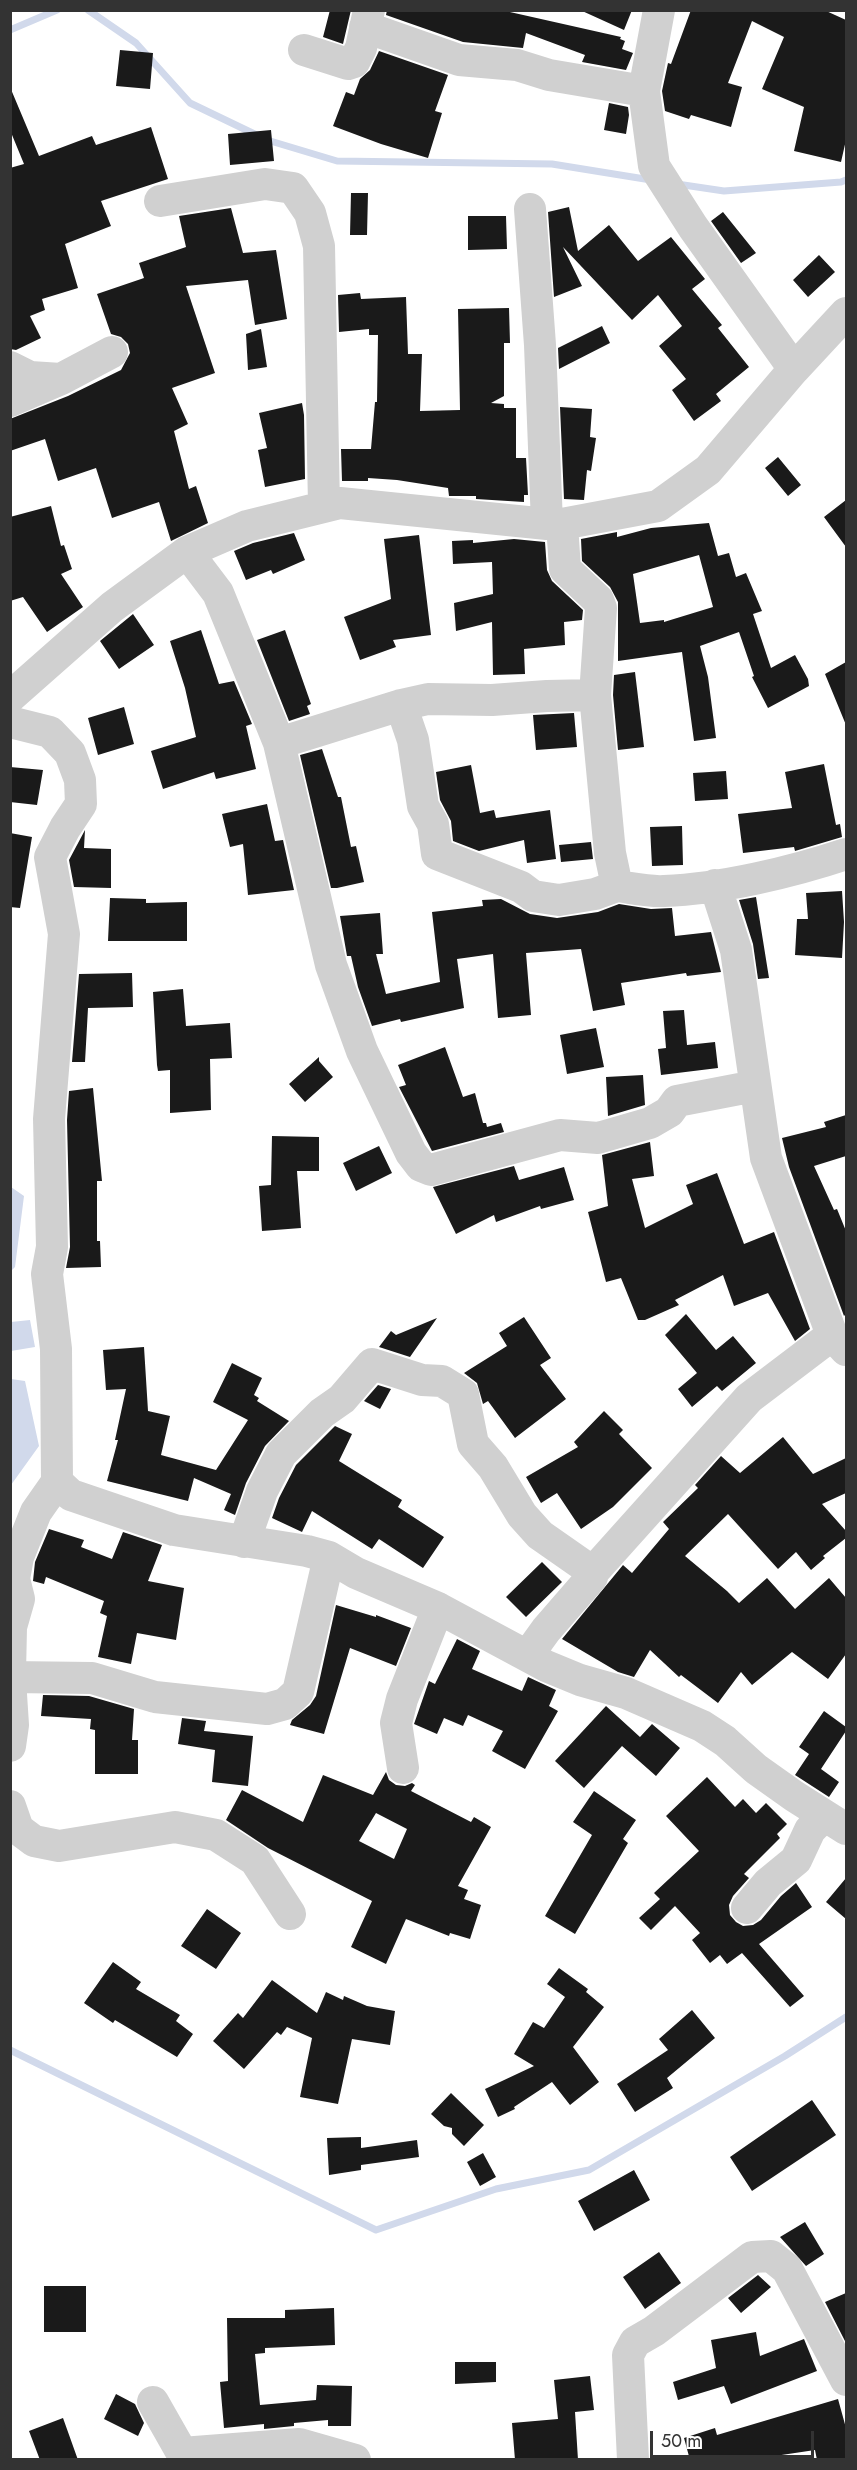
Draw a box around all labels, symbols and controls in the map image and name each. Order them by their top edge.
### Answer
scale bar [653,2419,816,2457]
text: 50 m [661,2428,701,2454]

